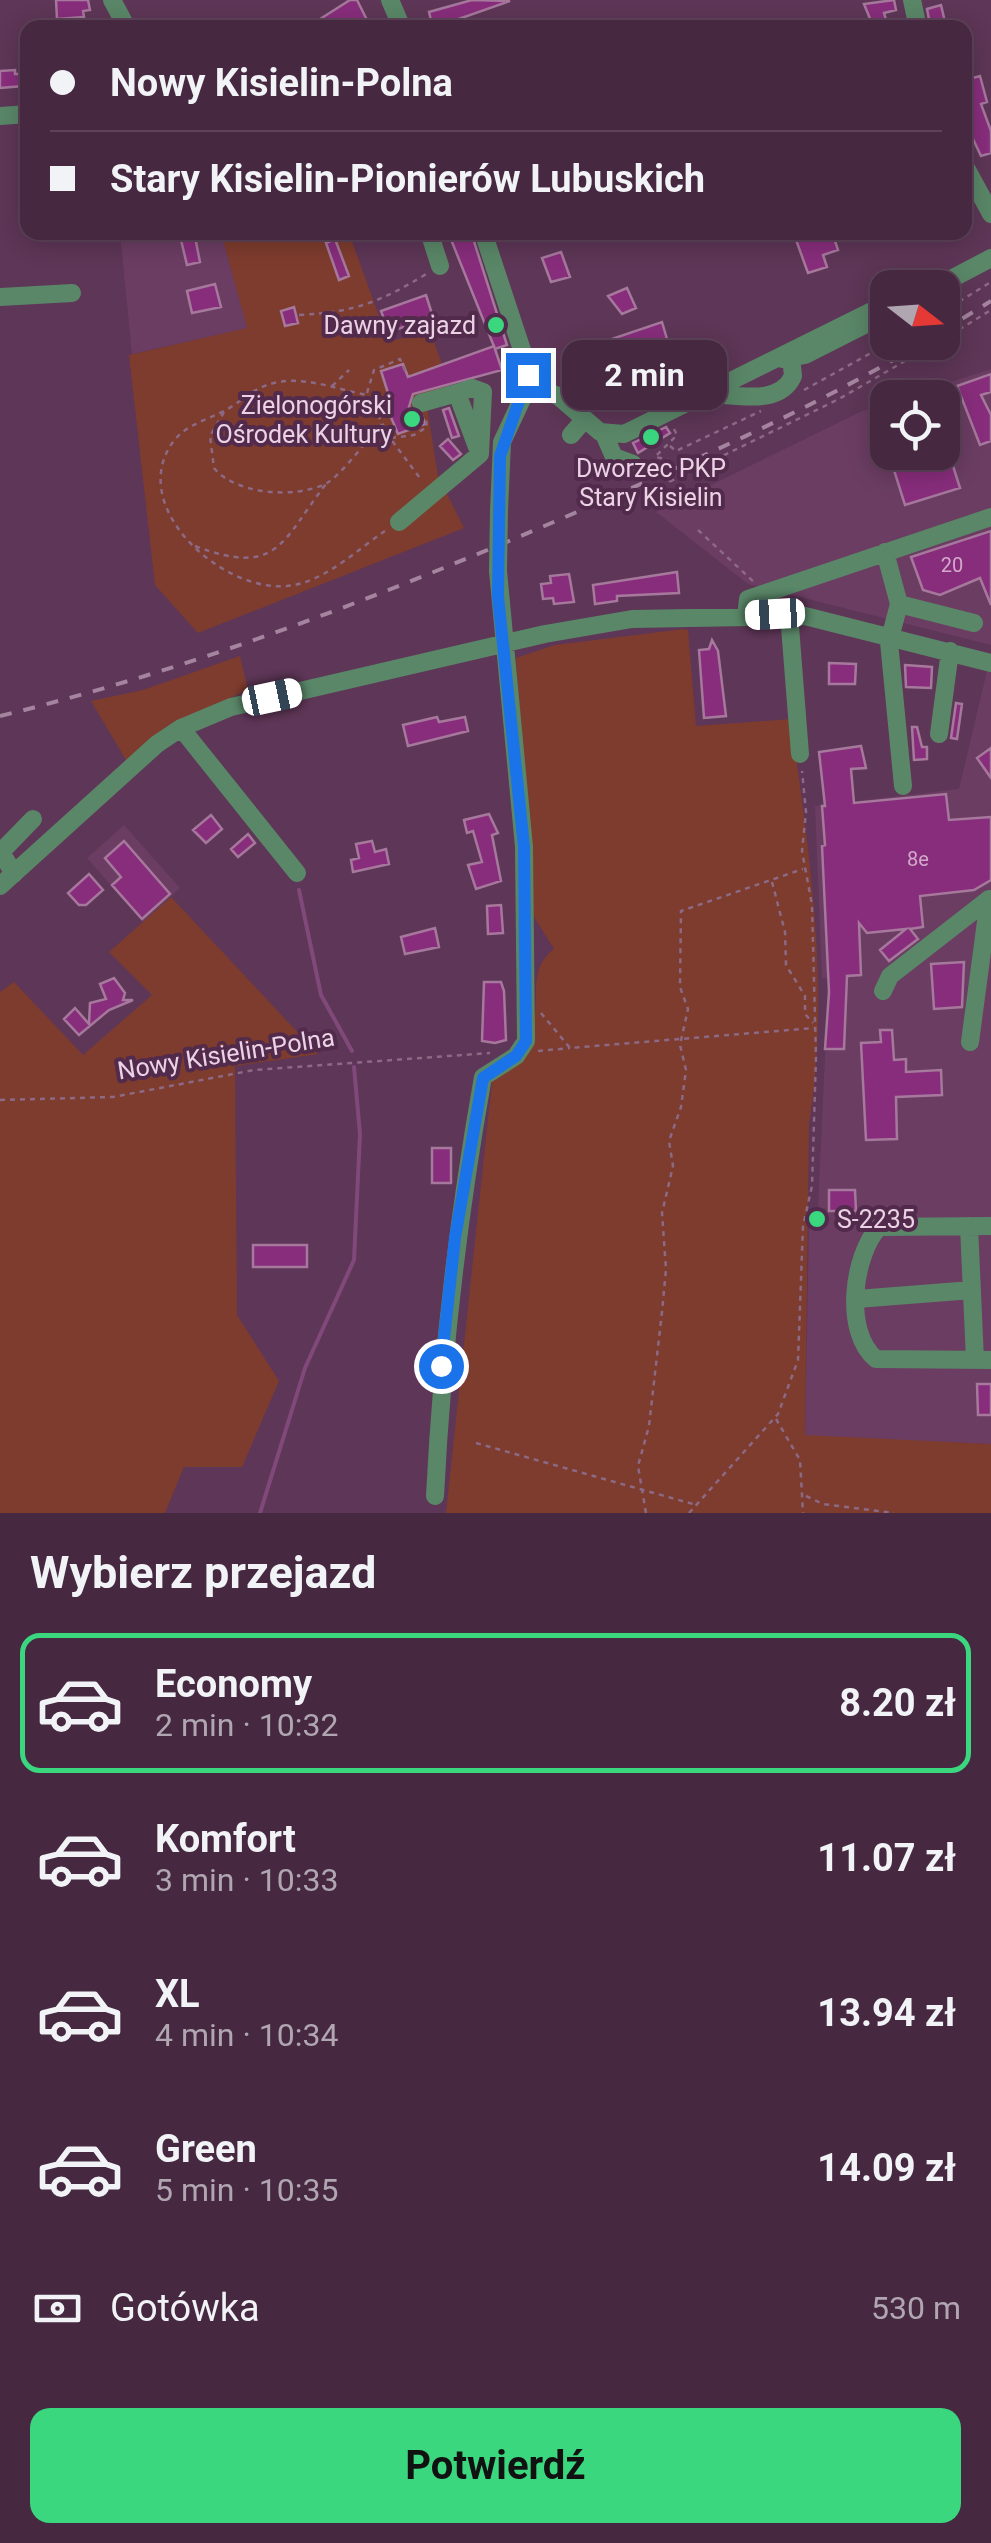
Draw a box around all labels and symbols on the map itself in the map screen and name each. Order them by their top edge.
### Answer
north arrow [870,270,960,360]
place label: Dawny zajazd [323,311,476,340]
marker: Dawny zajazd [485,314,507,336]
callout: 2 min [563,340,728,410]
route end [506,353,551,398]
place label: Zielonogórski Ośrodek Kultury [215,391,392,449]
marker: Zielonogórski Ośrodek Kultury [401,408,423,430]
marker: Dworzec PKP Stary Kisielin [640,426,662,448]
place label: Dworzec PKP Stary Kisielin [576,454,726,512]
house number: 20 [941,553,963,577]
car [744,597,806,631]
car [240,676,304,718]
house number: 8e [907,847,929,871]
street label: Nowy Kisielin-Polna [116,1023,336,1085]
place label: S-2235 [837,1205,915,1234]
marker: S-2235 [806,1208,828,1230]
route start [419,1344,464,1389]

